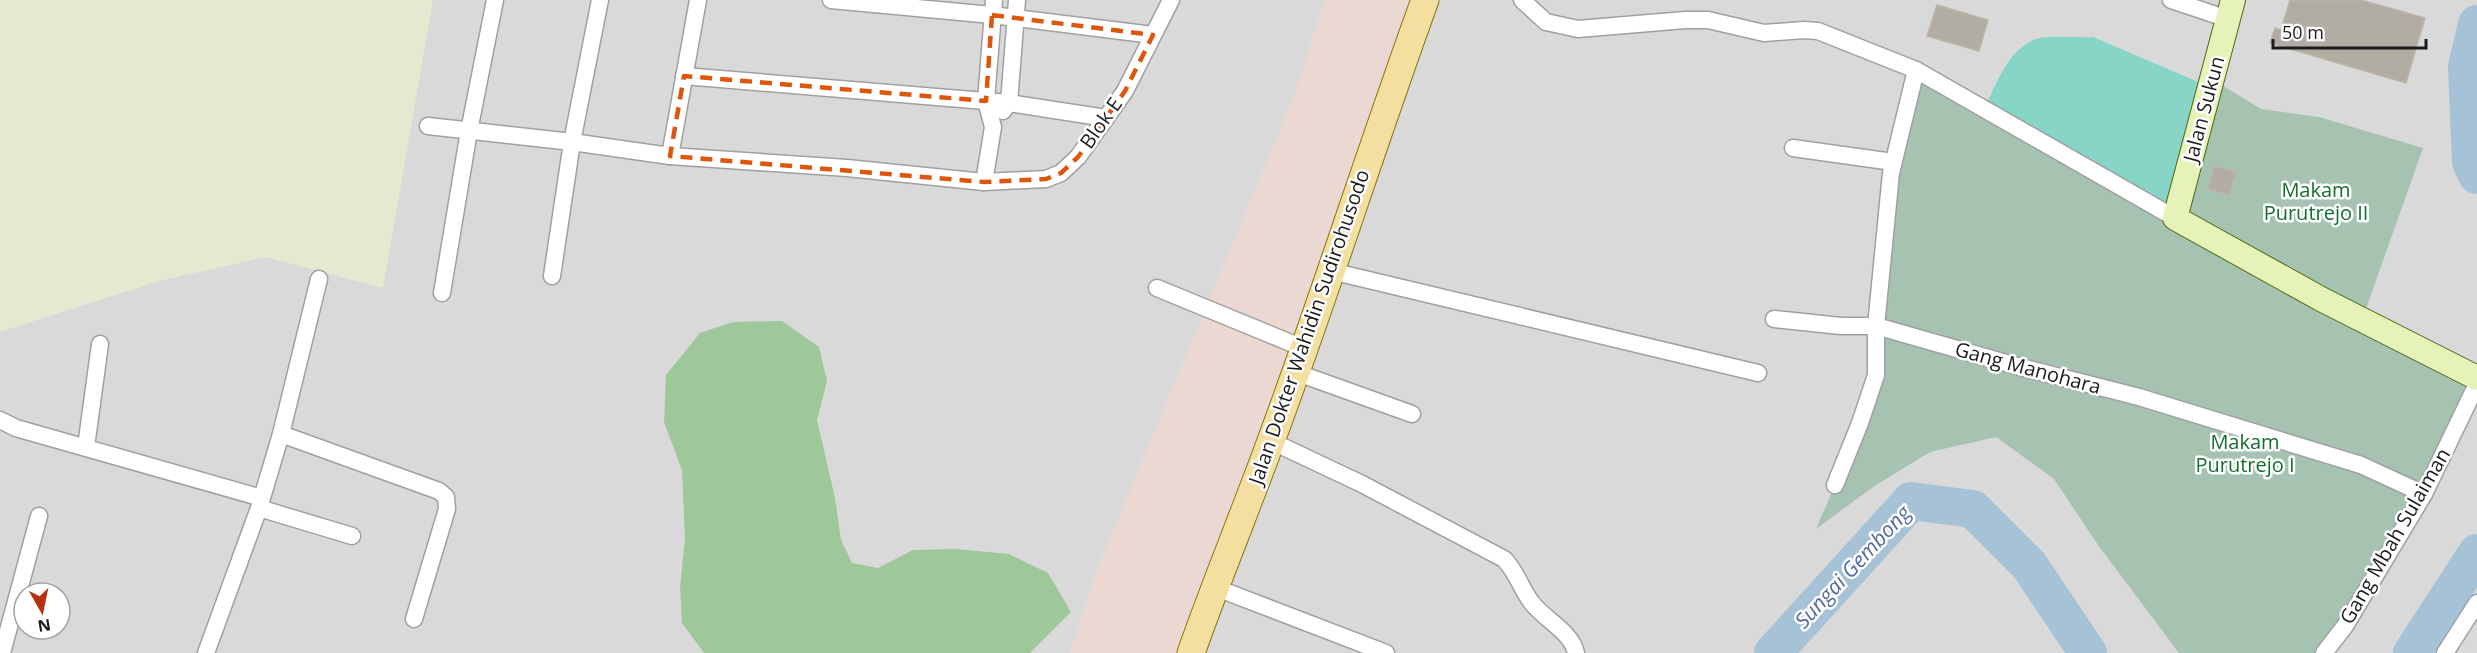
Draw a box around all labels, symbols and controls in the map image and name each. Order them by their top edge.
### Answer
scale bar [2273,12,2426,50]
text: 50 m [2282,20,2324,44]
street label: Jalan Sukun [2176,53,2231,167]
street label: Blok E [1073,92,1128,154]
street label: Jalan Dokter Wahidin Sudirohusodo [1241,166,1375,490]
park label: Makam Purutrejo II [2264,176,2368,226]
street label: Gang Manohara [1952,335,2104,400]
park label: Makam Purutrejo I [2195,428,2295,478]
street label: Gang Mbah Sulaiman [2333,443,2456,629]
water label: Sungai Gembong [1788,498,1917,634]
north arrow [12,581,72,641]
text: N [36,614,52,638]

